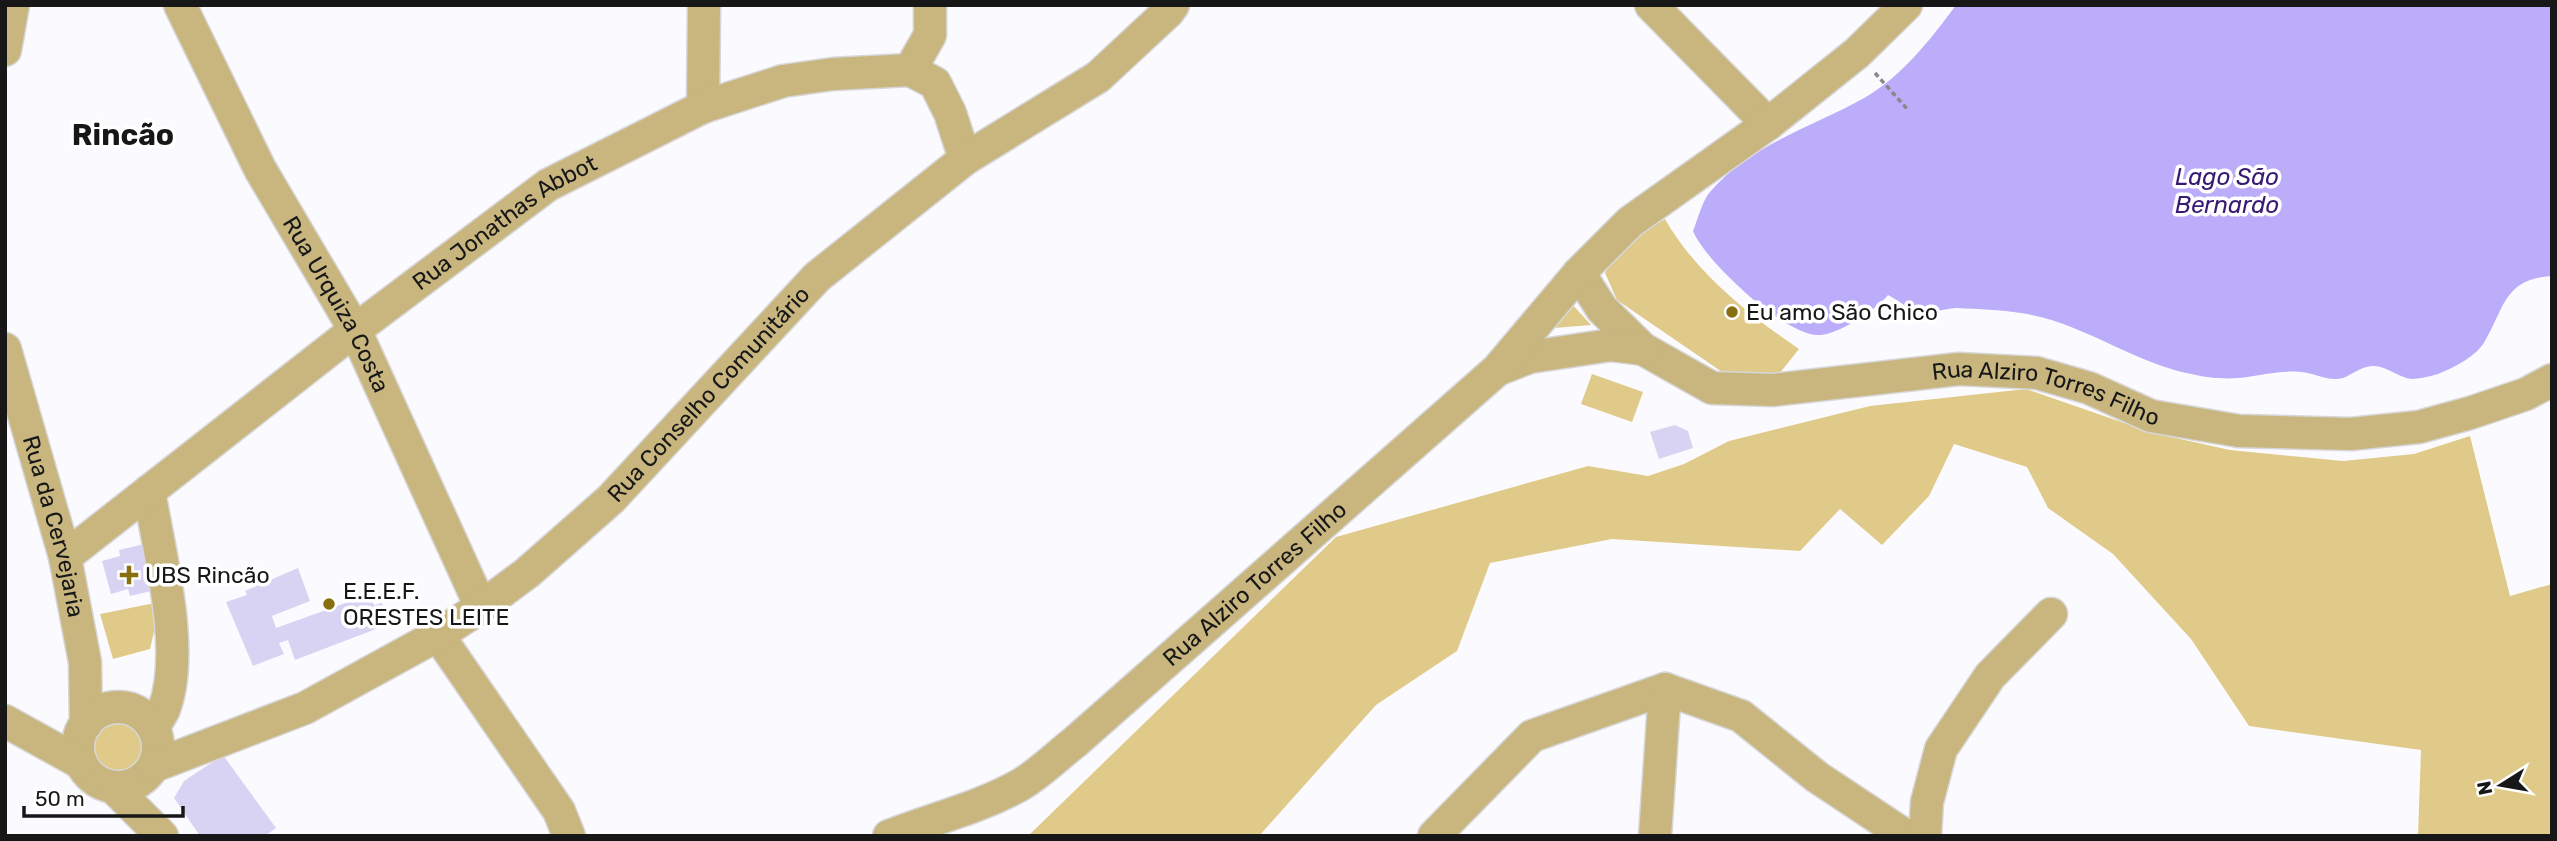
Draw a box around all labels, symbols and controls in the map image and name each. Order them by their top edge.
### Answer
district label: Rincão [72,117,174,153]
street label: Rua Jonathas Abbot [407,149,601,296]
water label: Lago São Bernardo [2175,163,2279,219]
street label: Rua Urquiza Costa [277,211,396,397]
street label: Rua Conselho Comunitário [601,280,815,508]
place label: Eu amo São Chico [1746,298,1938,326]
marker: Eu amo São Chico [1724,304,1740,320]
street label: Rua Alziro Torres Filho [1930,355,2161,431]
street label: Rua da Cervejaria [17,432,90,620]
street label: Rua Alziro Torres Filho [1157,495,1352,672]
place label: UBS Rincão [145,561,270,589]
marker: UBS Rincão [119,565,139,585]
place label: E.E.E.F. ORESTES LEITE [343,577,509,631]
marker: E.E.E.F. ORESTES LEITE [321,596,337,612]
north arrow [2466,750,2536,820]
scale bar [24,774,184,818]
text: N [2472,779,2497,797]
text: 50 m [35,786,85,811]

